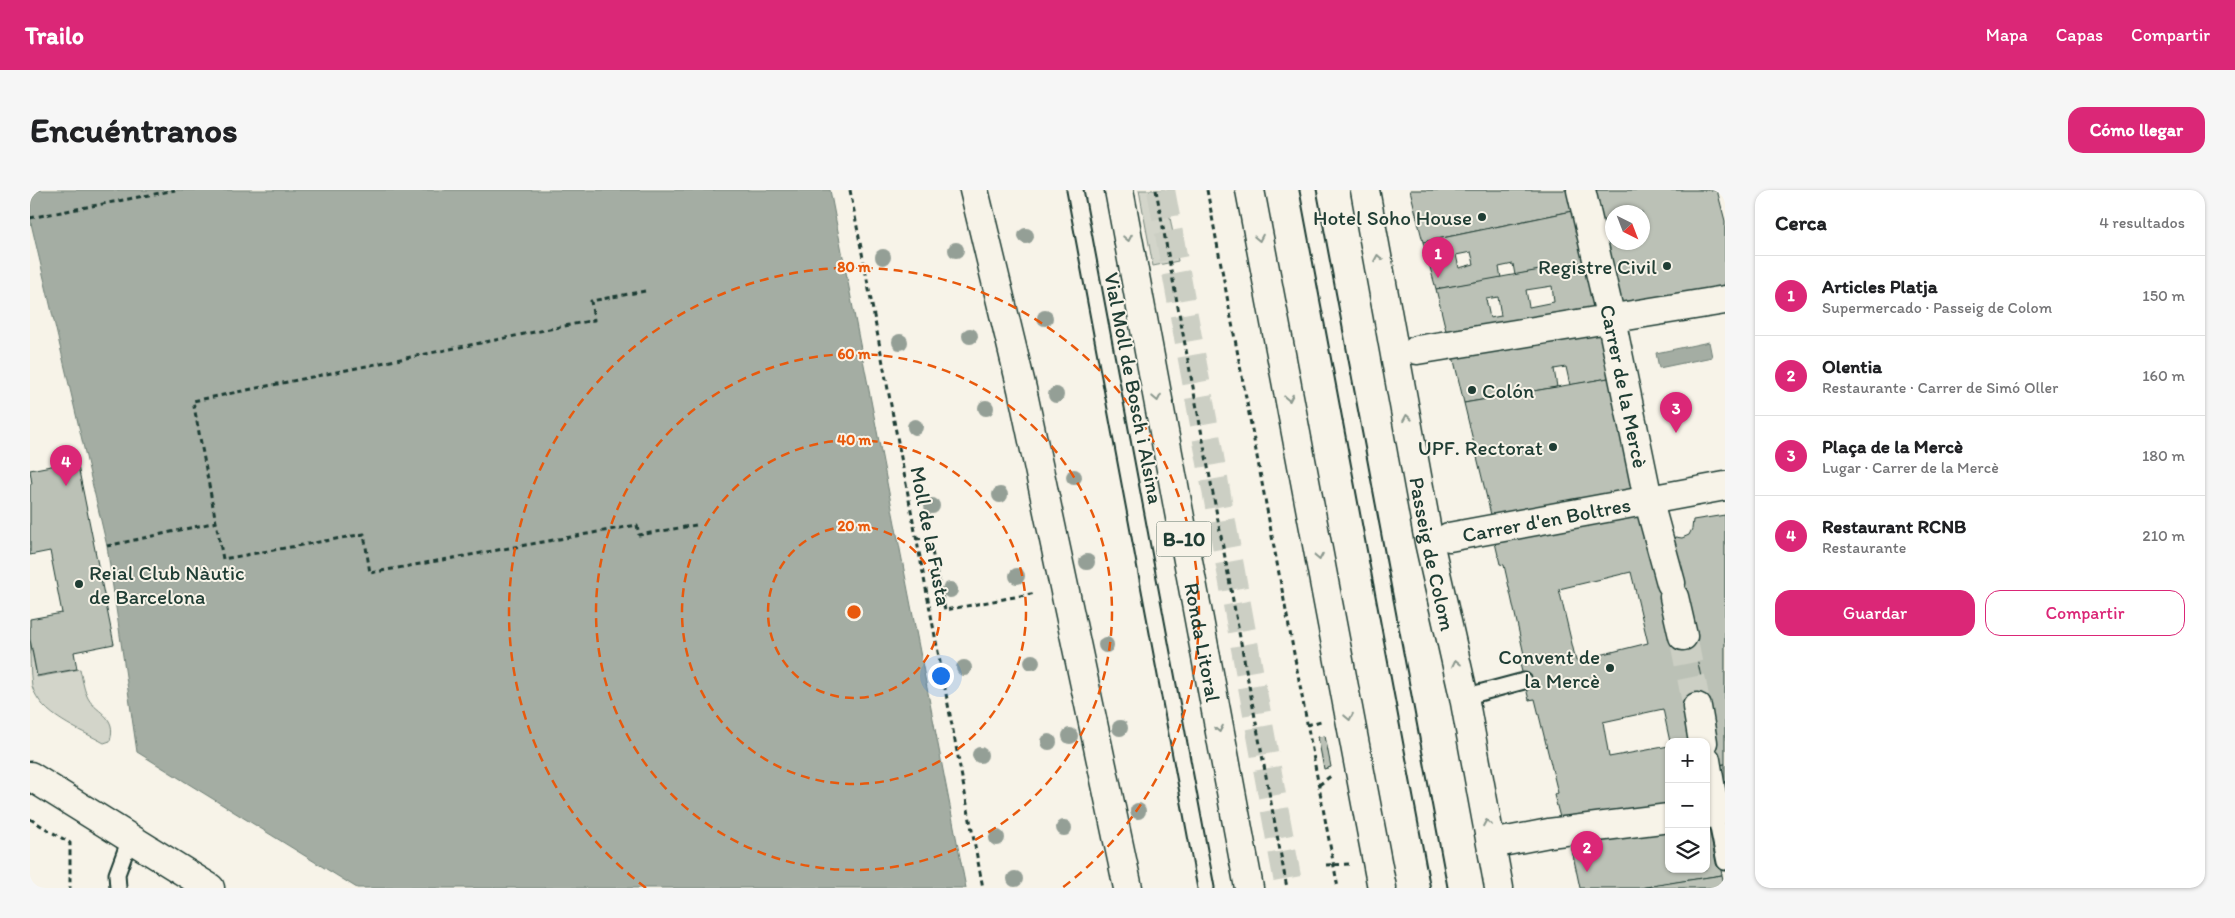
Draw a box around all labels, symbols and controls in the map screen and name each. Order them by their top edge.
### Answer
text: Trailo [25,21,84,50]
text: Mapa [1986,24,2028,46]
text: Capas [2056,24,2103,46]
text: Compartir [2131,24,2210,46]
button: Cómo llegar [2068,107,2205,153]
text: Encuéntranos [30,109,238,151]
place label: Hotel Soho House [1313,205,1472,230]
north arrow [1605,205,1650,250]
text: Cerca [1775,210,1827,235]
marker: Hotel Soho House [1476,211,1488,223]
text: 4 resultados [2099,213,2185,232]
one-way arrow [1122,234,1132,242]
one-way arrow [1253,234,1263,242]
pin: 1 [1422,237,1454,278]
one-way arrow [1373,254,1383,263]
place label: Registre Civil [1538,254,1657,279]
text: 80 m [837,258,871,276]
marker: Registre Civil [1661,260,1673,272]
street label: Vial Moll de Bosch i Alsina [1099,270,1169,506]
text: Articles Platja [1822,275,1938,298]
text: 1 [1787,286,1795,305]
text: 150 m [2142,286,2185,305]
text: Supermercado · Passeig de Colom [1822,298,2052,317]
street label: Carrer de la Mercè [1595,302,1654,470]
text: 60 m [837,345,871,363]
text: Olentia [1822,355,1882,378]
text: 2 [1787,366,1795,385]
text: 160 m [2142,366,2185,385]
place label: Colón [1482,378,1534,403]
text: Restaurante · Carrer de Simó Oller [1822,378,2058,397]
marker: Colón [1466,384,1478,396]
pin: 3 [1660,392,1692,433]
one-way arrow [1152,393,1162,402]
one-way arrow [1283,393,1293,402]
one-way arrow [1402,414,1412,423]
text: 40 m [837,431,872,449]
place label: UPF. Rectorat [1418,435,1543,460]
text: Plaça de la Mercè [1822,435,1963,458]
marker: UPF. Rectorat [1547,441,1559,453]
pin: 4 [50,445,82,486]
text: 3 [1787,446,1795,465]
text: 180 m [2142,446,2185,465]
text: Lugar · Carrer de la Mercè [1822,458,1999,477]
street label: Moll de la Fusta [905,464,957,608]
street label: Passeig de Colom [1405,475,1461,633]
street label: Carrer d'en Boltres [1460,491,1633,547]
text: Restaurant RCNB [1822,515,1966,538]
text: 20 m [837,517,871,535]
road number: B-10 [1156,522,1212,556]
text: 4 [1786,526,1796,545]
text: 210 m [2142,526,2185,545]
text: Restaurante [1822,538,1906,557]
one-way arrow [1313,553,1324,562]
place label: Reial Club Nàutic de Barcelona [89,560,245,609]
marker: Reial Club Nàutic de Barcelona [73,578,85,590]
street label: Ronda Litoral [1180,581,1227,704]
button: Guardar [1775,590,1975,636]
button: Compartir [1985,590,2185,636]
centre of rings [845,603,863,621]
place label: Convent de la Mercè [1498,644,1600,693]
one-way arrow [1451,659,1462,668]
marker: Convent de la Mercè [1604,662,1616,674]
your location [928,663,954,689]
one-way arrow [1343,713,1354,721]
one-way arrow [1214,725,1224,734]
map controls [1665,738,1710,873]
button: + [1665,738,1710,783]
button: − [1665,783,1710,828]
one-way arrow [1483,818,1493,827]
button: layers [1665,828,1710,873]
pin: 2 [1571,831,1603,872]

